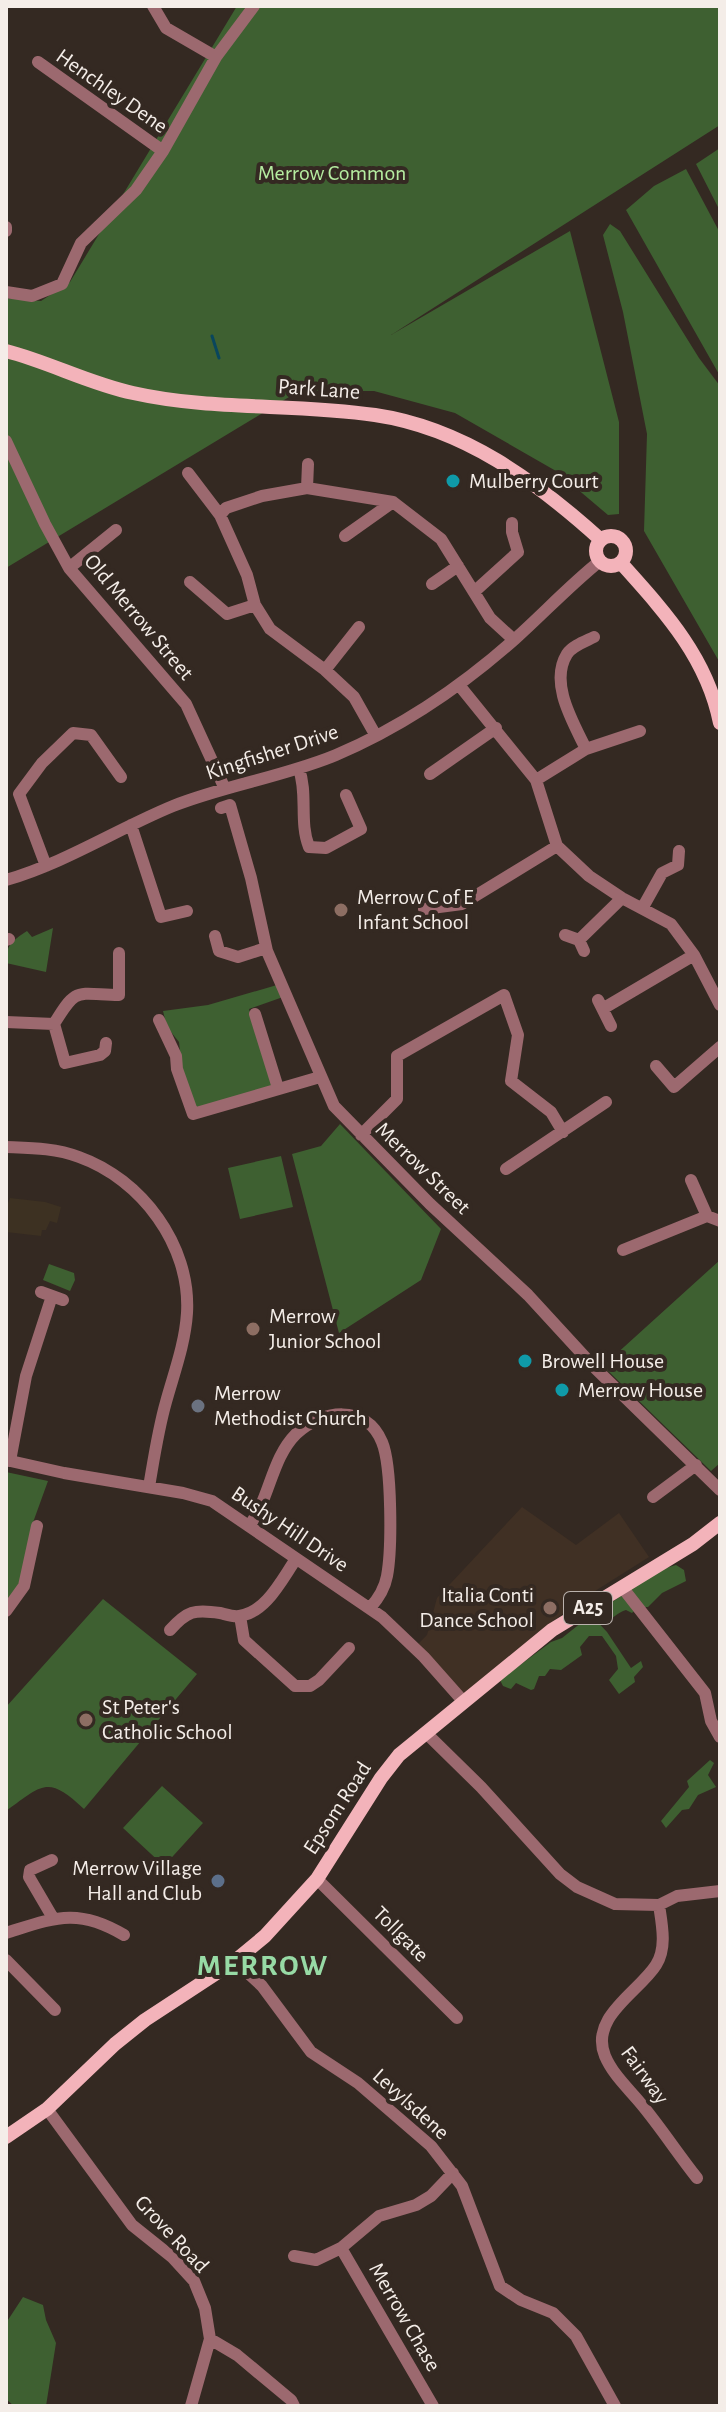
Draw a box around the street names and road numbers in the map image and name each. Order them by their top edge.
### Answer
street label: Henchley Dene [52,45,172,137]
street label: Park Lane [277,375,361,403]
street label: Old Merrow Street [80,550,198,684]
street label: Kingfisher Drive [203,720,341,784]
street label: Merrow Street [371,1118,475,1218]
street label: Bushy Hill Drive [228,1482,352,1576]
road number: A25 [564,1592,612,1624]
street label: Epsom Road [299,1758,375,1858]
street label: Tollgate [369,1902,433,1966]
street label: Fairway [617,2042,674,2108]
street label: Levylsdene [369,2064,453,2144]
street label: Grove Road [131,2191,213,2277]
street label: Merrow Chase [365,2259,445,2375]

